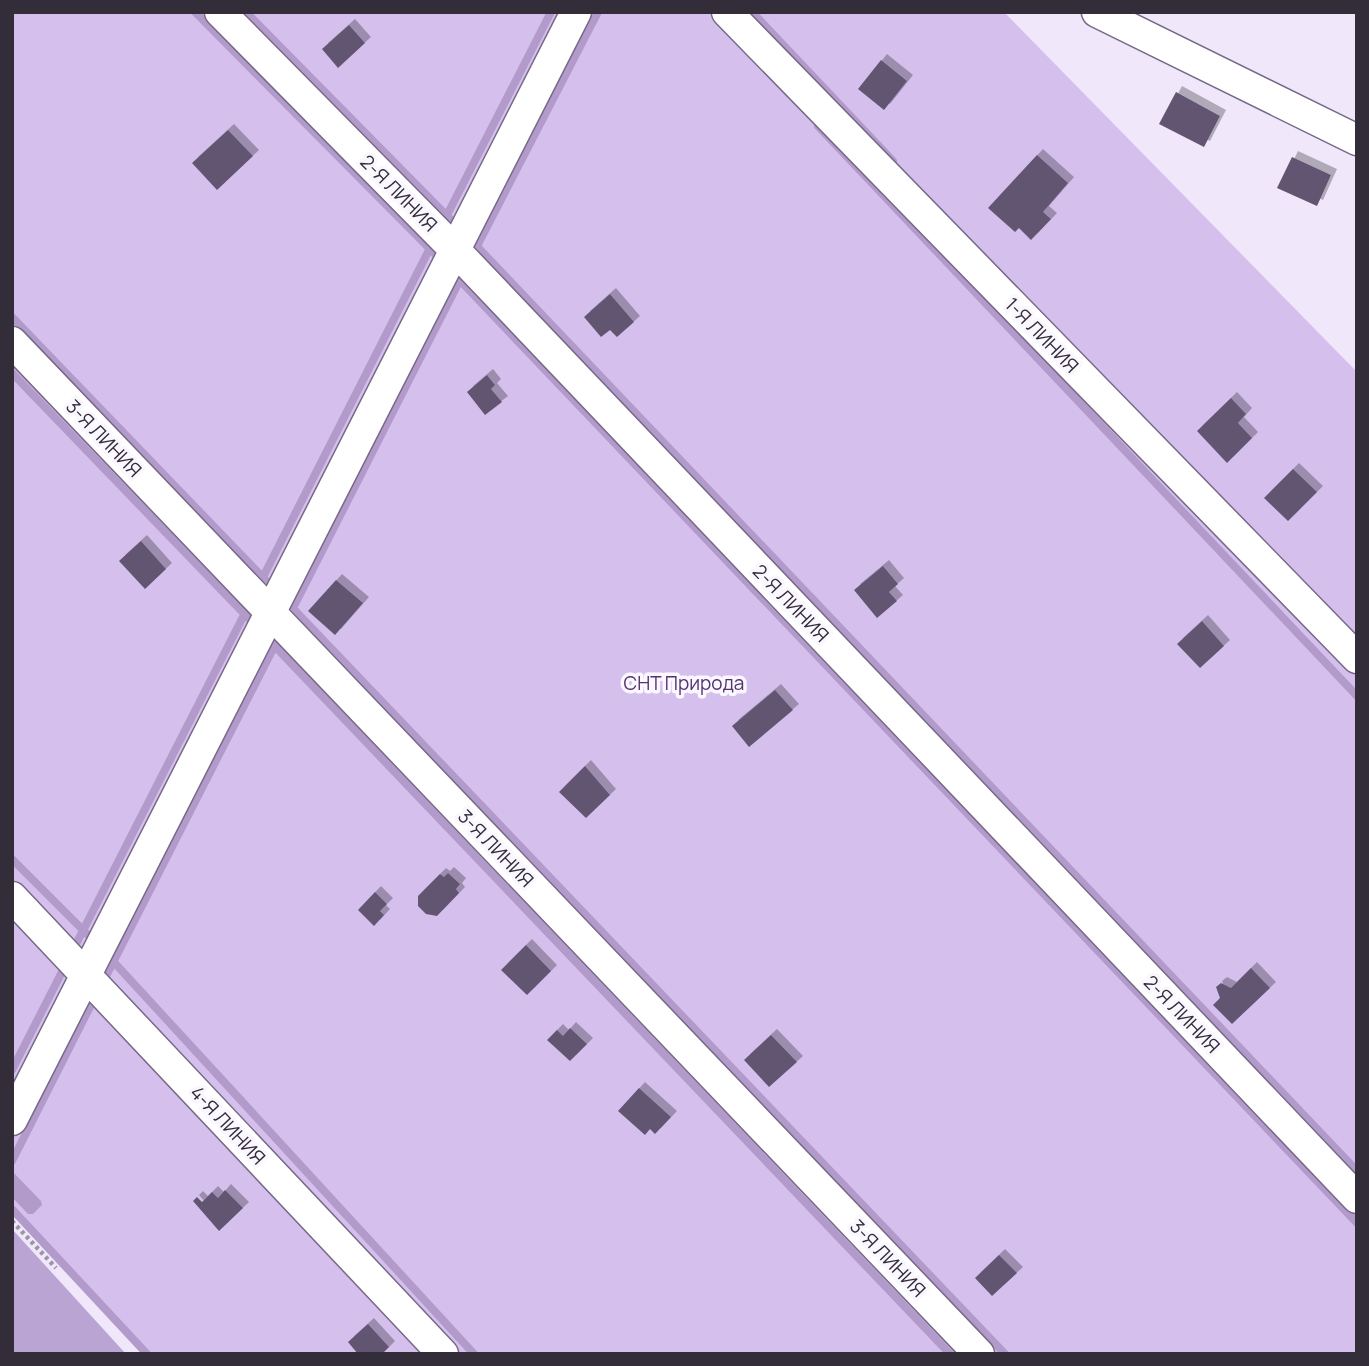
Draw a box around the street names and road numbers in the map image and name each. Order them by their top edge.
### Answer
street label: 2-Я ЛИНИЯ [355,149,443,237]
street label: 1-Я ЛИНИЯ [999,292,1085,378]
street label: 3-Я ЛИНИЯ [60,394,148,482]
street label: 2-Я ЛИНИЯ [747,558,835,648]
street label: 3-Я ЛИНИЯ [452,804,540,892]
street label: 2-Я ЛИНИЯ [1138,969,1226,1059]
street label: 4-Я ЛИНИЯ [185,1080,271,1170]
street label: 3-Я ЛИНИЯ [844,1214,932,1302]

